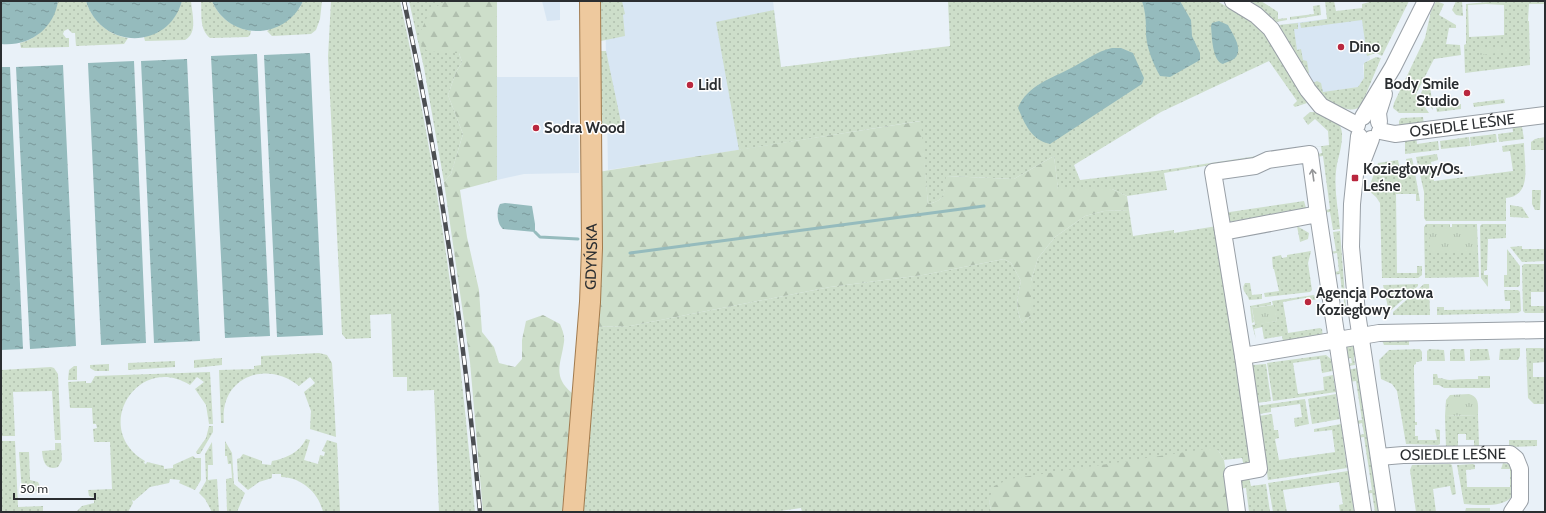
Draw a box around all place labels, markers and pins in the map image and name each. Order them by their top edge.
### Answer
place label: Dino [1349,38,1381,56]
marker: Dino [1336,42,1346,52]
place label: Body Smile Studio [1384,75,1459,110]
place label: Lidl [698,76,722,94]
marker: Lidl [685,80,695,90]
marker: Body Smile Studio [1462,88,1472,98]
place label: Sodra Wood [544,119,625,137]
marker: Sodra Wood [531,123,541,133]
place label: Koziegłowy/Os. Leśne [1363,160,1463,195]
marker: Koziegłowy/Os. Leśne [1350,173,1360,183]
place label: Agencja Pocztowa Koziegłowy [1316,284,1434,319]
marker: Agencja Pocztowa Koziegłowy [1303,297,1313,307]

